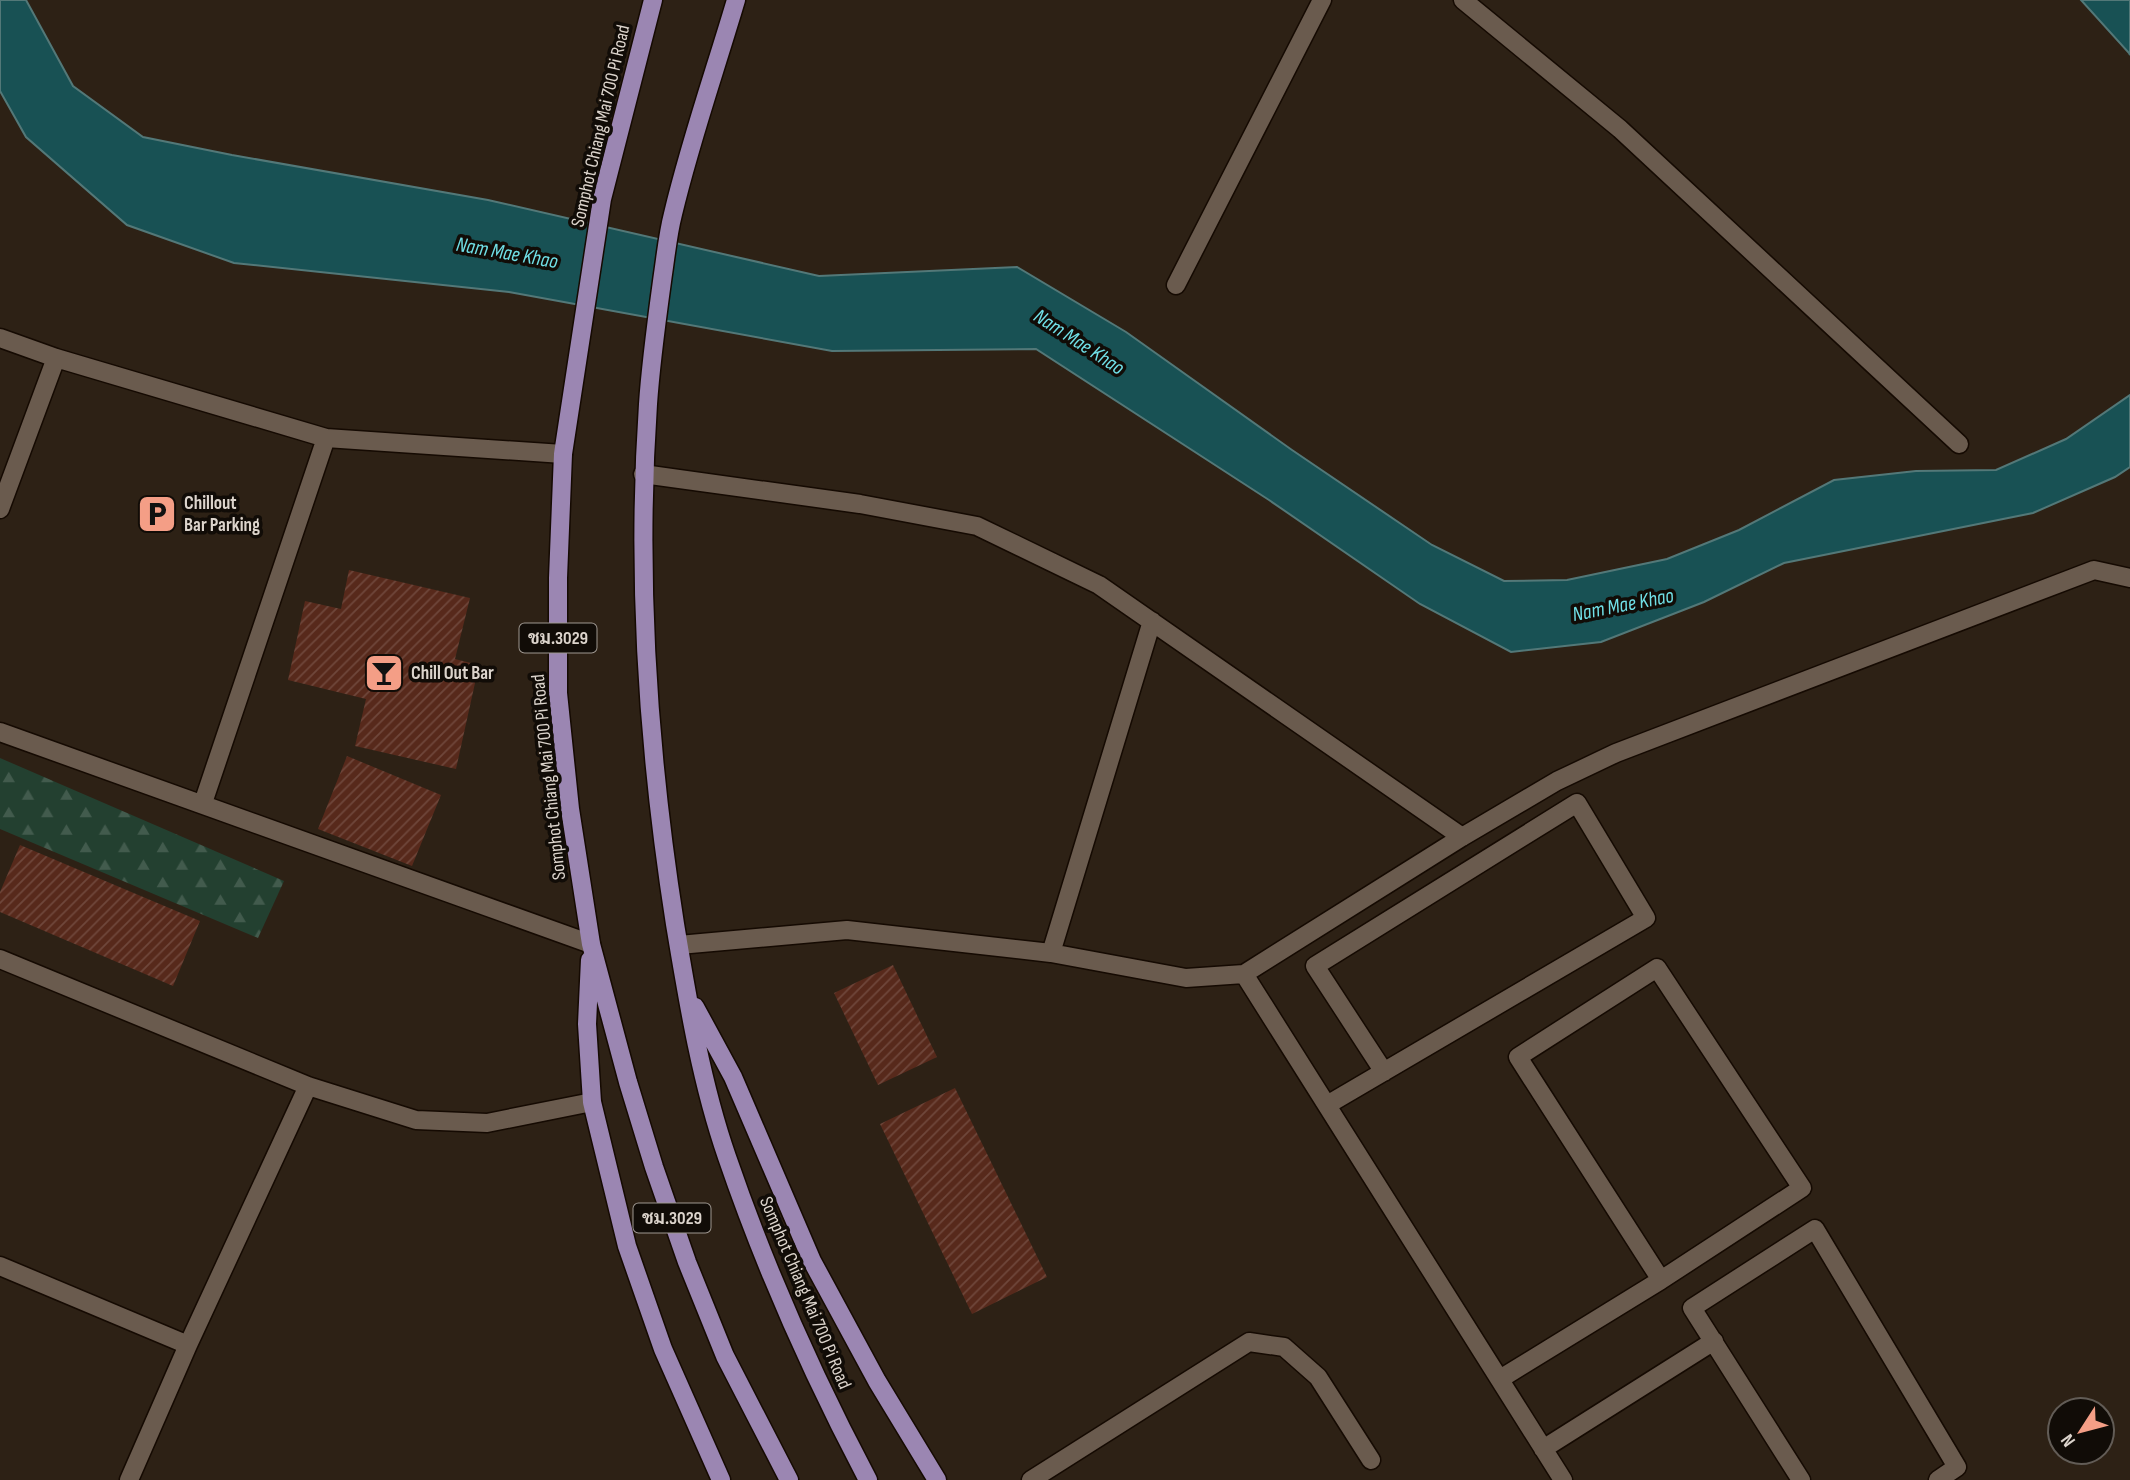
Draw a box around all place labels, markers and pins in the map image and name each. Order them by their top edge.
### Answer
place label: Chillout Bar Parking [184,492,260,537]
parking icon: Chillout Bar Parking [136,493,178,535]
bar icon: Chill Out Bar [363,652,405,694]
place label: Chill Out Bar [411,662,494,685]

